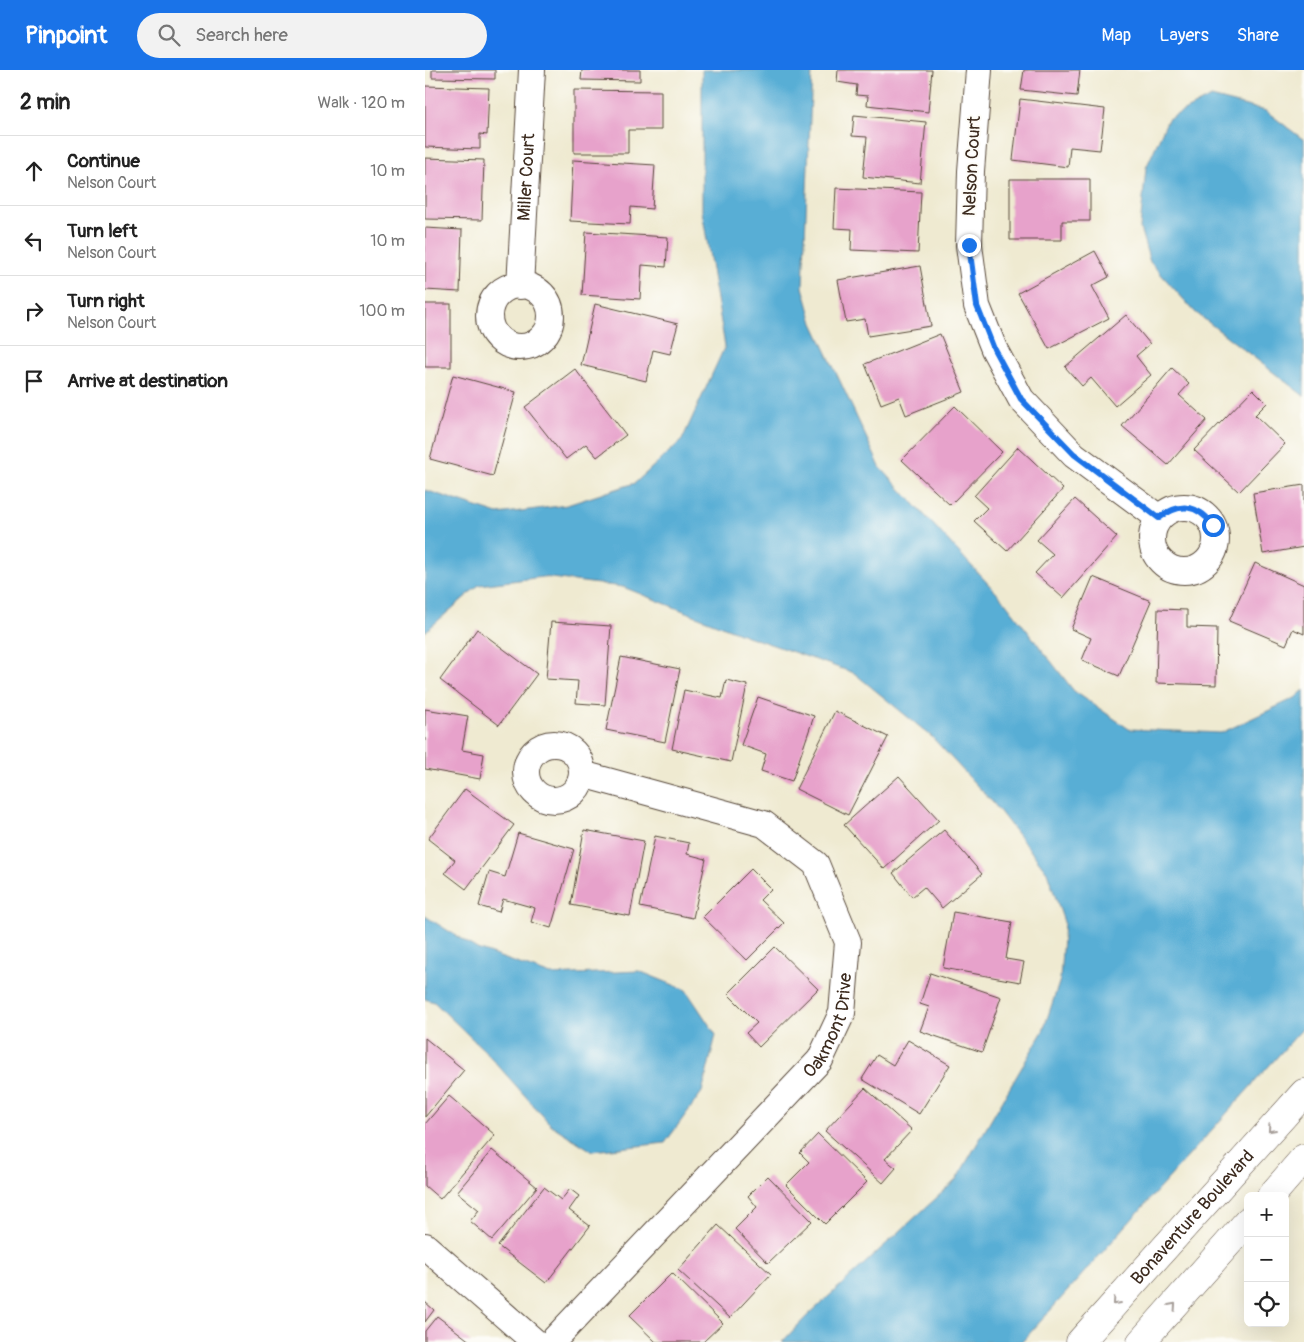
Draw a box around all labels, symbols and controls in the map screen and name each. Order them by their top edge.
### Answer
search box [137,13,487,58]
text: Pinpoint [25,21,107,50]
icon: search [155,21,183,49]
text: Search here [195,23,288,47]
text: Map [1102,24,1131,47]
text: Layers [1159,24,1209,47]
text: Share [1237,24,1279,47]
text: 2 min [20,89,70,116]
text: Walk · 120 m [317,93,405,113]
street label: Nelson Court [958,114,986,217]
street label: Miller Court [512,132,540,222]
text: Continue [67,149,140,173]
icon: ahead [20,157,48,185]
text: 10 m [370,161,405,181]
text: Nelson Court [67,173,156,193]
text: Turn left [67,219,137,243]
icon: left [20,227,48,255]
text: 10 m [370,231,405,251]
route end [958,234,981,257]
text: Nelson Court [67,243,156,263]
text: Turn right [67,289,145,313]
icon: right [20,297,48,325]
text: 100 m [359,301,405,321]
text: Nelson Court [67,313,156,333]
icon: arrive [20,367,48,395]
text: Arrive at destination [67,369,228,393]
route start [1202,514,1225,537]
street label: Oakmont Drive [798,972,857,1083]
one-way arrow [1268,1124,1277,1133]
street label: Bonaventure Boulevard [1126,1145,1259,1289]
map controls [1244,1192,1289,1327]
button: + [1244,1192,1289,1237]
button: − [1244,1237,1289,1282]
button: locate [1244,1282,1289,1327]
one-way arrow [1113,1297,1122,1306]
one-way arrow [1167,1302,1176,1311]

